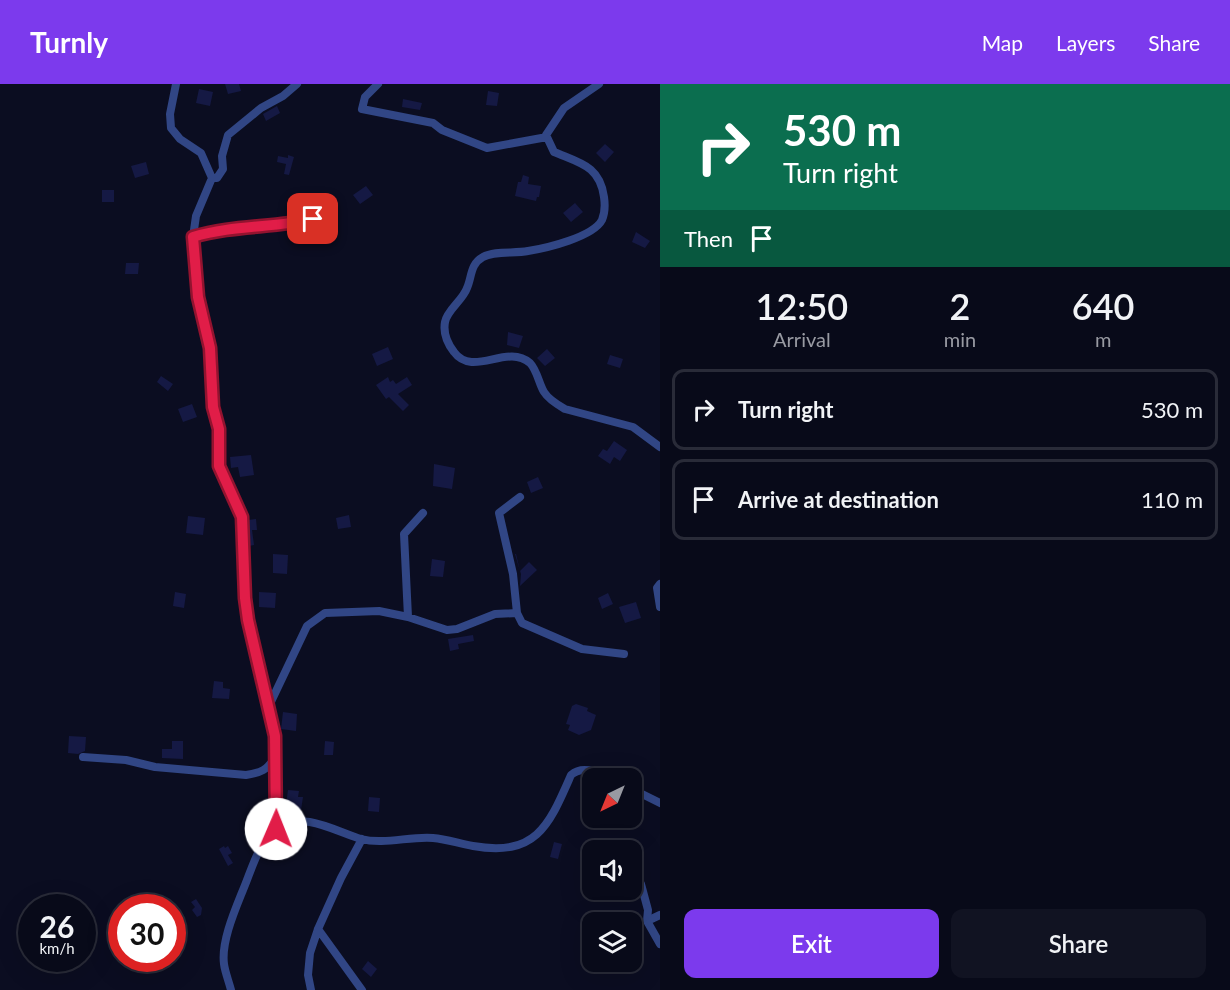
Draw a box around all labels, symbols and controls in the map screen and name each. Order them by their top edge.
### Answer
text: Turnly [30,25,108,59]
text: Map [982,30,1023,55]
text: Layers [1056,30,1115,55]
text: Share [1148,30,1200,55]
text: 530 m [783,105,901,155]
icon: right [684,108,762,186]
text: Turn right [783,156,898,189]
pin [287,193,338,244]
icon: arrive [296,202,329,235]
icon: arrive [745,222,778,255]
text: Then [684,225,733,252]
text: 12:50 [756,284,848,328]
text: 2 [950,284,970,328]
text: 640 [1072,284,1134,328]
text: Arrival [773,327,831,351]
text: min [944,327,976,351]
text: m [1095,327,1111,351]
icon: right [687,393,720,426]
text: Turn right [738,396,833,423]
text: 530 m [1141,396,1203,423]
icon: arrive [687,483,720,516]
text: Arrive at destination [738,486,939,513]
text: 110 m [1141,486,1203,513]
north arrow [582,768,642,828]
map controls [582,768,642,972]
position arrow [244,797,308,861]
button: sound [582,840,642,900]
speed limit sign: 30 [108,894,186,972]
text: 26 [40,908,74,944]
button: Exit [684,909,939,978]
button: Share [951,909,1206,978]
button: layers [582,912,642,972]
text: km/h [39,939,75,957]

